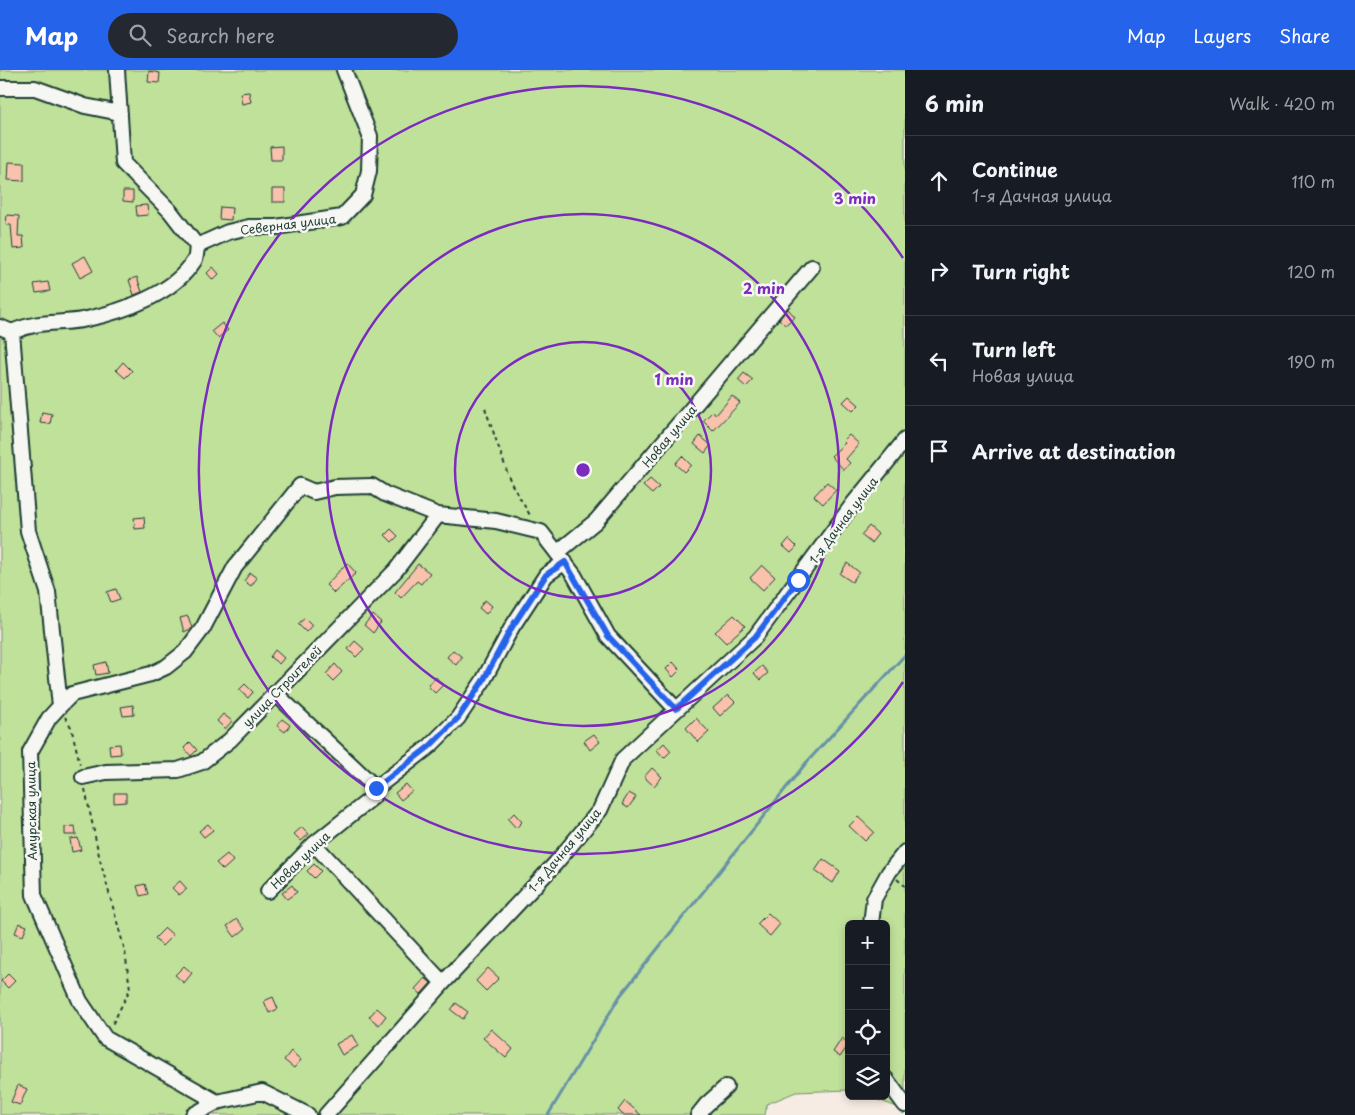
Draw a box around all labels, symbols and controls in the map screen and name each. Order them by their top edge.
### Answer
search box [108,13,458,58]
text: Map [25,17,78,53]
icon: search [126,21,154,49]
text: Search here [166,21,275,49]
text: Map [1127,22,1166,49]
text: Layers [1194,22,1251,49]
text: Share [1279,22,1330,49]
text: 6 min [925,87,984,119]
text: Walk · 420 m [1229,91,1335,115]
text: Continue [972,155,1058,183]
icon: ahead [925,167,953,195]
text: 110 m [1292,169,1335,193]
text: 1-я Дачная улица [972,183,1112,207]
text: 3 min [834,186,876,209]
street label: Северная улица [239,209,337,239]
icon: right [925,257,953,285]
text: Turn right [972,257,1070,285]
text: 120 m [1288,259,1335,283]
text: 2 min [743,276,785,299]
text: Turn left [972,335,1056,363]
icon: left [925,347,953,375]
text: 190 m [1287,349,1335,373]
text: Новая улица [972,363,1074,387]
text: 1 min [655,367,693,390]
street label: Новая улица [638,401,701,471]
icon: arrive [925,437,953,465]
text: Arrive at destination [972,437,1176,465]
centre of rings [574,461,592,479]
street label: 1-я Дачная улица [804,472,882,567]
route start [787,569,810,592]
street label: улица Строителей [238,641,326,731]
street label: Амурская улица [21,761,41,861]
route end [365,777,388,800]
street label: 1-я Дачная улица [523,804,605,896]
street label: Новая улица [266,827,334,893]
map controls [845,920,890,1100]
button: + [845,920,890,965]
button: − [845,965,890,1010]
button: locate [845,1010,890,1055]
button: layers [845,1055,890,1100]

